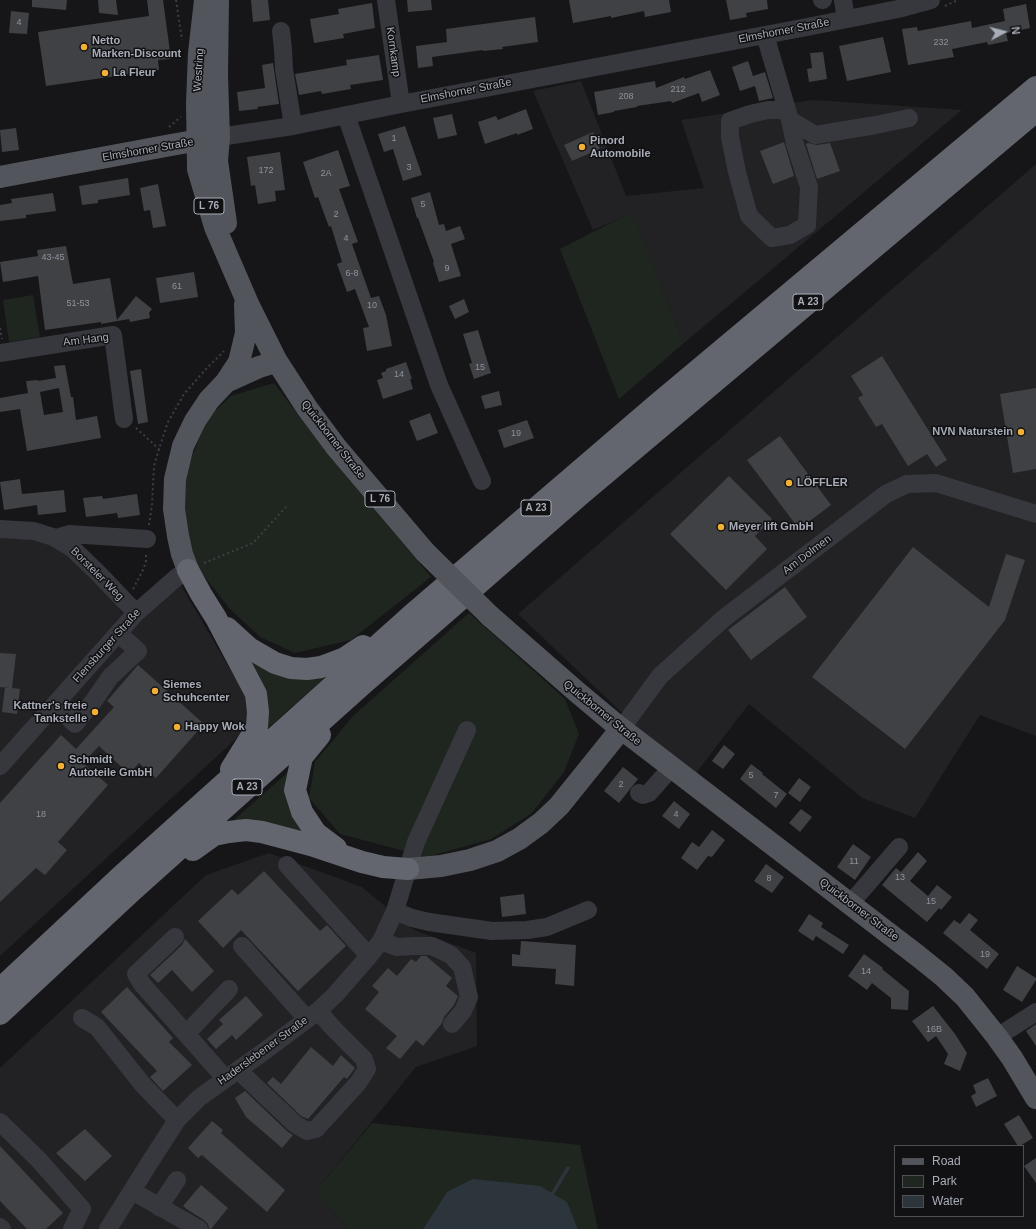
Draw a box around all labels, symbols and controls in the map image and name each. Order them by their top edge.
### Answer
north arrow [984,12,1024,52]
street label: Elmshorner Straße [737,16,831,46]
house number: 4 [16,18,22,28]
street label: Kornkamp [383,26,403,78]
text: N [1009,26,1022,35]
place label: Netto Marken-Discount [92,34,181,60]
house number: 232 [933,38,949,48]
marker: Netto Marken-Discount [79,42,89,52]
street label: Westring [191,48,207,92]
place label: La Fleur [113,66,156,80]
marker: La Fleur [100,68,110,78]
street label: Elmshorner Straße [419,76,513,106]
house number: 212 [670,85,686,95]
house number: 208 [618,92,634,102]
house number: 1 [391,134,397,144]
place label: Pinord Automobile [590,134,650,160]
street label: Elmshorner Straße [101,135,195,165]
marker: Pinord Automobile [577,142,587,152]
house number: 3 [406,163,412,173]
house number: 172 [258,166,274,176]
house number: 2A [320,169,332,179]
road number: L 76 [194,198,224,214]
house number: 5 [420,200,426,210]
house number: 2 [333,210,339,220]
house number: 4 [343,234,349,244]
house number: 43-45 [41,253,65,263]
house number: 9 [444,264,450,274]
house number: 6-8 [345,269,359,279]
house number: 61 [172,282,182,292]
road number: A 23 [793,294,823,310]
house number: 51-53 [66,299,90,309]
house number: 10 [367,301,377,311]
street label: Am Hang [62,331,110,349]
house number: 15 [475,363,485,373]
house number: 14 [394,370,404,380]
street label: Quickborner Straße [298,398,368,482]
place label: NVN Naturstein [932,425,1013,439]
marker: NVN Naturstein [1016,427,1026,437]
house number: 19 [511,429,521,439]
place label: LÖFFLER [797,476,848,490]
marker: LÖFFLER [784,478,794,488]
road number: L 76 [365,491,395,507]
road number: A 23 [521,500,551,516]
place label: Meyer lift GmbH [729,520,813,534]
marker: Meyer lift GmbH [716,522,726,532]
street label: Am Dolmen [780,532,834,578]
street label: Borsteler Weg [68,545,126,603]
street label: Flensburger Straße [70,606,144,686]
place label: Siemes Schuhcenter [163,678,230,704]
street label: Quickborner Straße [561,678,643,748]
marker: Siemes Schuhcenter [150,686,160,696]
place label: Kattner's freie Tankstelle [13,699,87,725]
marker: Kattner's freie Tankstelle [90,707,100,717]
place label: Happy Wok [185,720,245,734]
marker: Happy Wok [172,722,182,732]
place label: Schmidt Autoteile GmbH [69,753,152,779]
marker: Schmidt Autoteile GmbH [56,761,66,771]
house number: 5 [748,771,754,781]
road number: A 23 [232,779,262,795]
house number: 2 [618,780,624,790]
house number: 7 [773,791,779,801]
house number: 18 [36,810,46,820]
house number: 4 [673,810,679,820]
house number: 11 [849,857,859,867]
house number: 13 [895,873,905,883]
house number: 8 [766,874,772,884]
street label: Quickborner Straße [817,876,901,944]
house number: 15 [926,897,936,907]
house number: 19 [980,950,990,960]
house number: 14 [861,967,871,977]
street label: Haderslebener Straße [215,1014,311,1088]
house number: 16B [926,1025,942,1035]
legend [894,1145,1024,1217]
text: Road [932,1154,961,1168]
text: Park [932,1174,957,1188]
text: Water [932,1194,964,1208]

